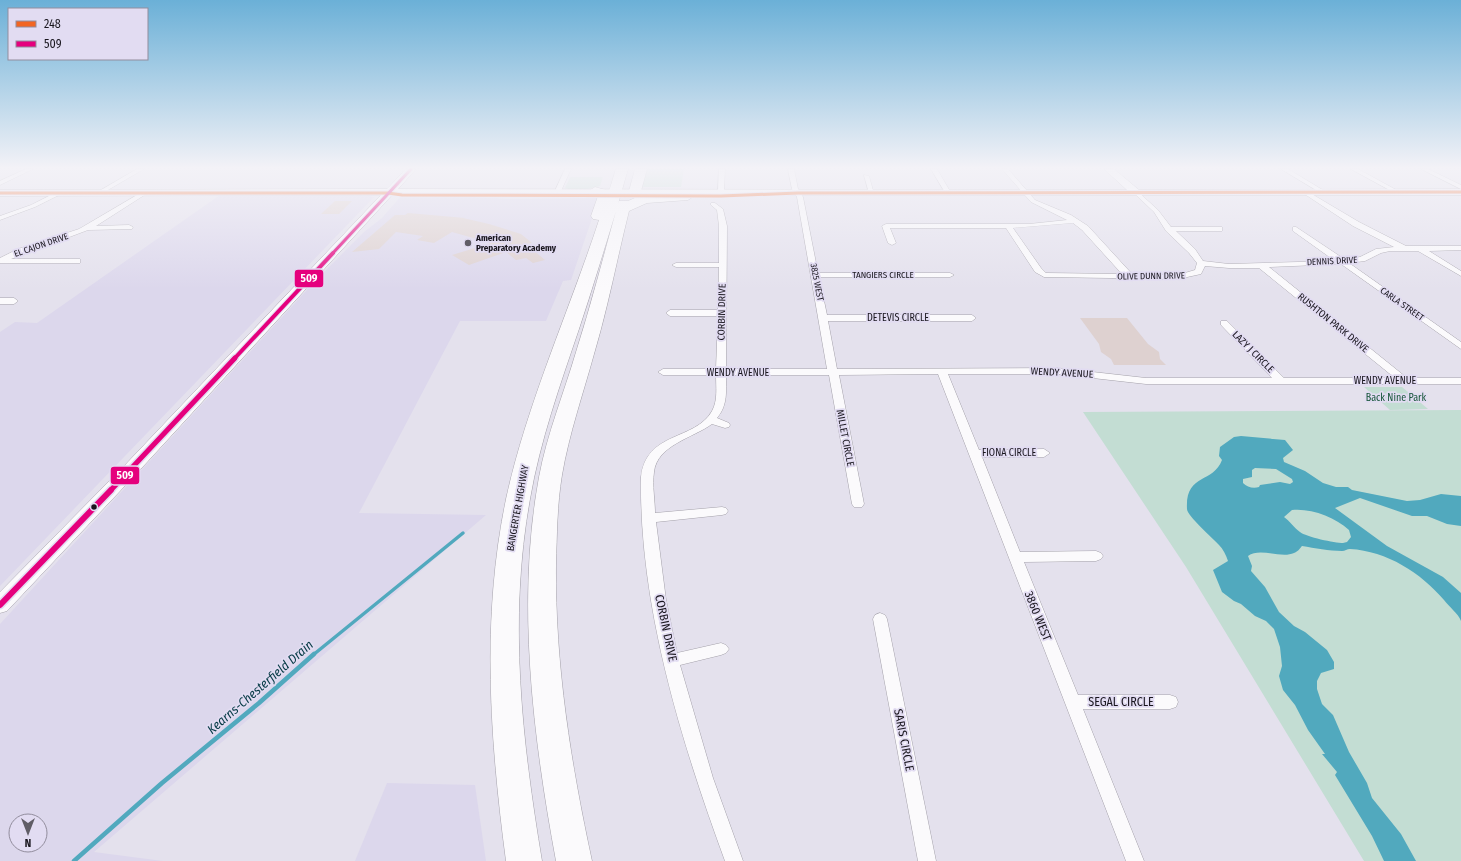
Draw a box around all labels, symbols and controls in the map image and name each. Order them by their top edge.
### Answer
legend [8,8,148,60]
text: 248 [44,17,61,31]
text: 509 [44,37,62,51]
street label: EL CAJON DRIVE [13,231,69,259]
place label: American Preparatory Academy [475,233,557,253]
marker: American Preparatory Academy [463,238,473,248]
street label: DENNIS DRIVE [1306,255,1358,267]
street label: 3825 WEST [808,262,826,302]
line badge: 509 [294,269,324,288]
street label: TANGIERS CIRCLE [852,270,914,280]
street label: OLIVE DUNN DRIVE [1117,270,1185,282]
text: 509 [300,272,318,285]
street label: CORBIN DRIVE [716,283,728,340]
street label: CARLA STREET [1378,285,1426,323]
street label: RUSHTON PARK DRIVE [1295,291,1371,355]
street label: DETEVIS CIRCLE [867,312,929,324]
street label: LAZY J CIRCLE [1230,329,1277,376]
street label: WENDY AVENUE [1030,365,1094,381]
street label: WENDY AVENUE [707,367,770,379]
street label: WENDY AVENUE [1354,375,1417,387]
park label: Back Nine Park [1366,392,1427,404]
street label: MILLET CIRCLE [834,409,856,468]
street label: FIONA CIRCLE [982,447,1036,459]
street label: BANGERTER HIGHWAY [505,464,531,552]
line badge: 509 [110,466,140,485]
text: 509 [116,469,134,482]
unlabelled marker [89,502,99,512]
street label: 3860 WEST [1022,589,1054,643]
street label: CORBIN DRIVE [652,593,680,663]
water label: Kearns-Chesterfield Drain [204,637,316,737]
street label: SEGAL CIRCLE [1088,695,1154,709]
street label: SARIS CIRCLE [891,708,917,773]
north arrow [8,813,48,853]
text: N [25,836,31,849]

